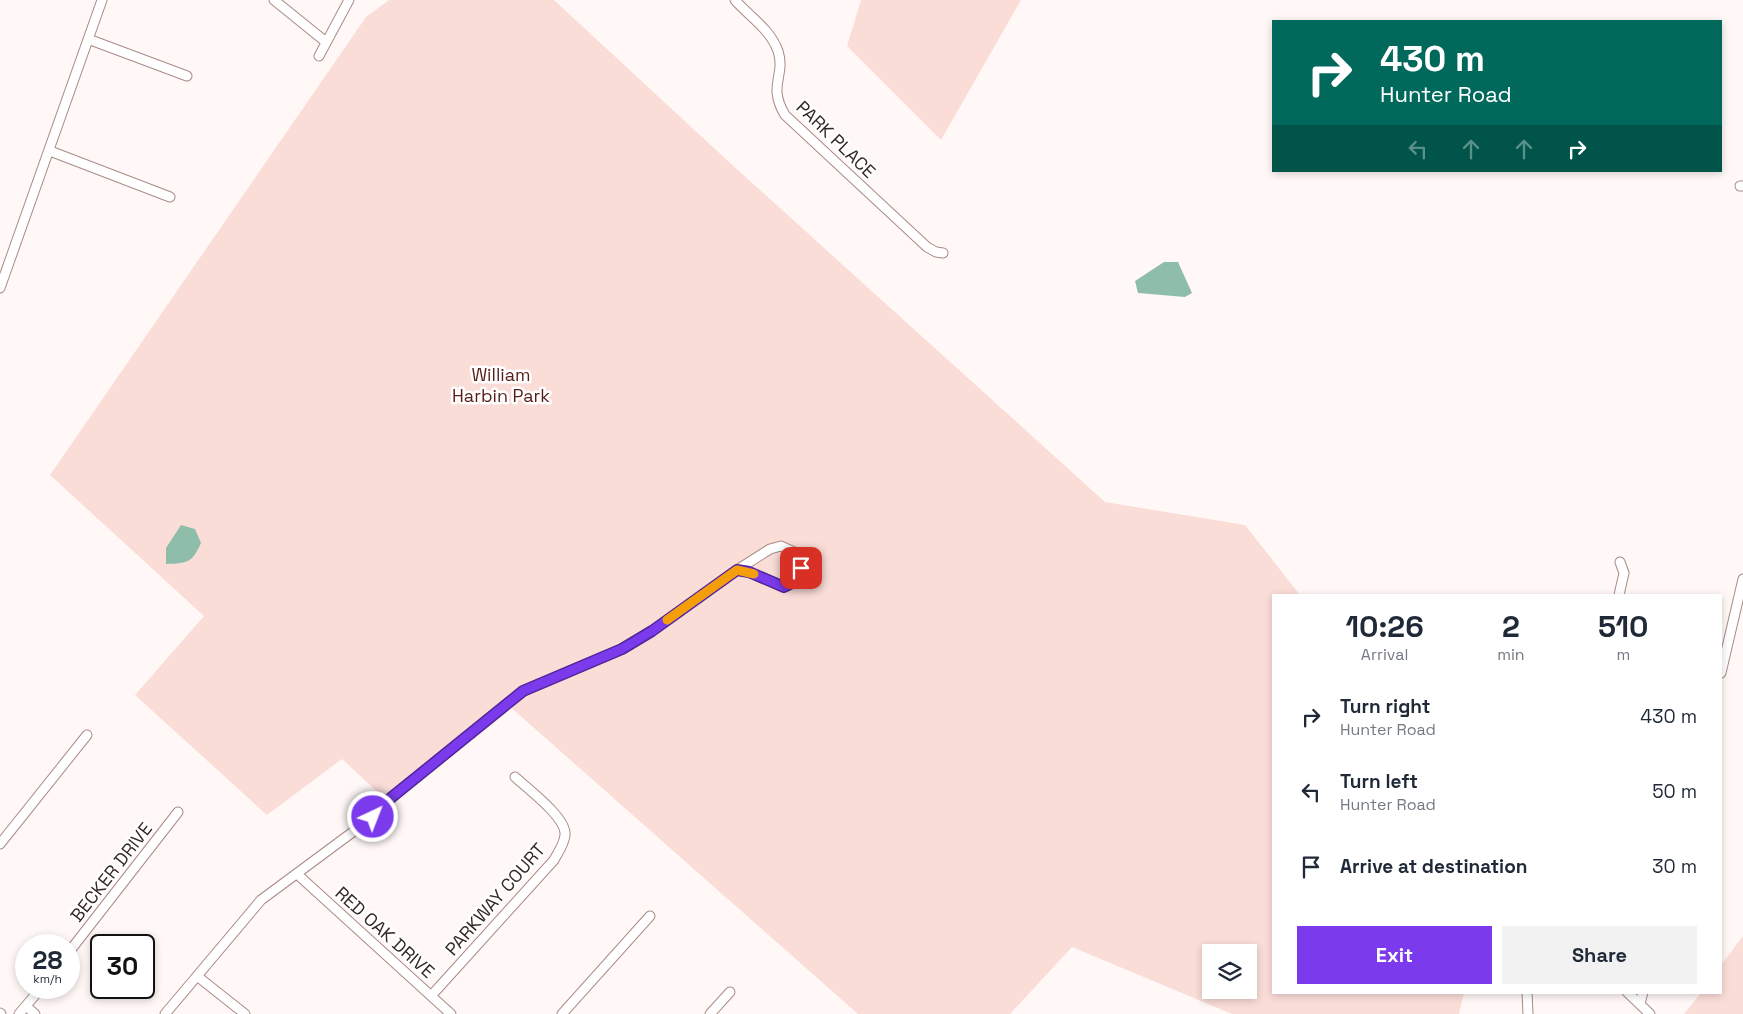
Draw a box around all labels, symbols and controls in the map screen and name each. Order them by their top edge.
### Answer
text: 430 m [1380,37,1485,81]
icon: right [1297,40,1362,105]
text: Hunter Road [1380,80,1512,108]
street label: PARK PLACE [791,95,881,183]
icon: left [1404,135,1432,163]
icon: ahead [1457,135,1485,163]
icon: ahead [1510,135,1538,163]
icon: right [1563,135,1591,163]
park label: William Harbin Park [452,363,550,407]
pin [780,547,822,589]
icon: arrive [787,554,815,582]
text: 10:26 [1345,607,1424,646]
text: 2 [1502,607,1520,646]
text: 510 [1598,607,1649,646]
text: Arrival [1361,644,1408,665]
text: min [1497,644,1525,665]
text: m [1616,644,1630,665]
text: Turn right [1340,694,1430,719]
icon: right [1297,703,1325,731]
text: 430 m [1640,704,1697,729]
text: Hunter Road [1340,719,1436,740]
text: Turn left [1340,769,1418,794]
icon: left [1297,778,1325,806]
text: 50 m [1652,779,1697,804]
position arrow [346,790,398,842]
text: Hunter Road [1340,794,1436,815]
street label: BECKER DRIVE [65,818,157,926]
street label: PARKWAY COURT [440,838,550,960]
icon: arrive [1297,853,1325,881]
text: Arrive at destination [1340,854,1528,879]
text: 30 m [1652,854,1697,879]
street label: RED OAK DRIVE [331,881,439,983]
button: Exit [1297,926,1492,984]
button: Share [1502,926,1697,984]
speed limit sign: 30 [90,934,155,999]
text: 28 [33,944,62,976]
map controls [1202,944,1257,999]
button: layers [1202,944,1257,999]
text: km/h [33,971,62,987]

